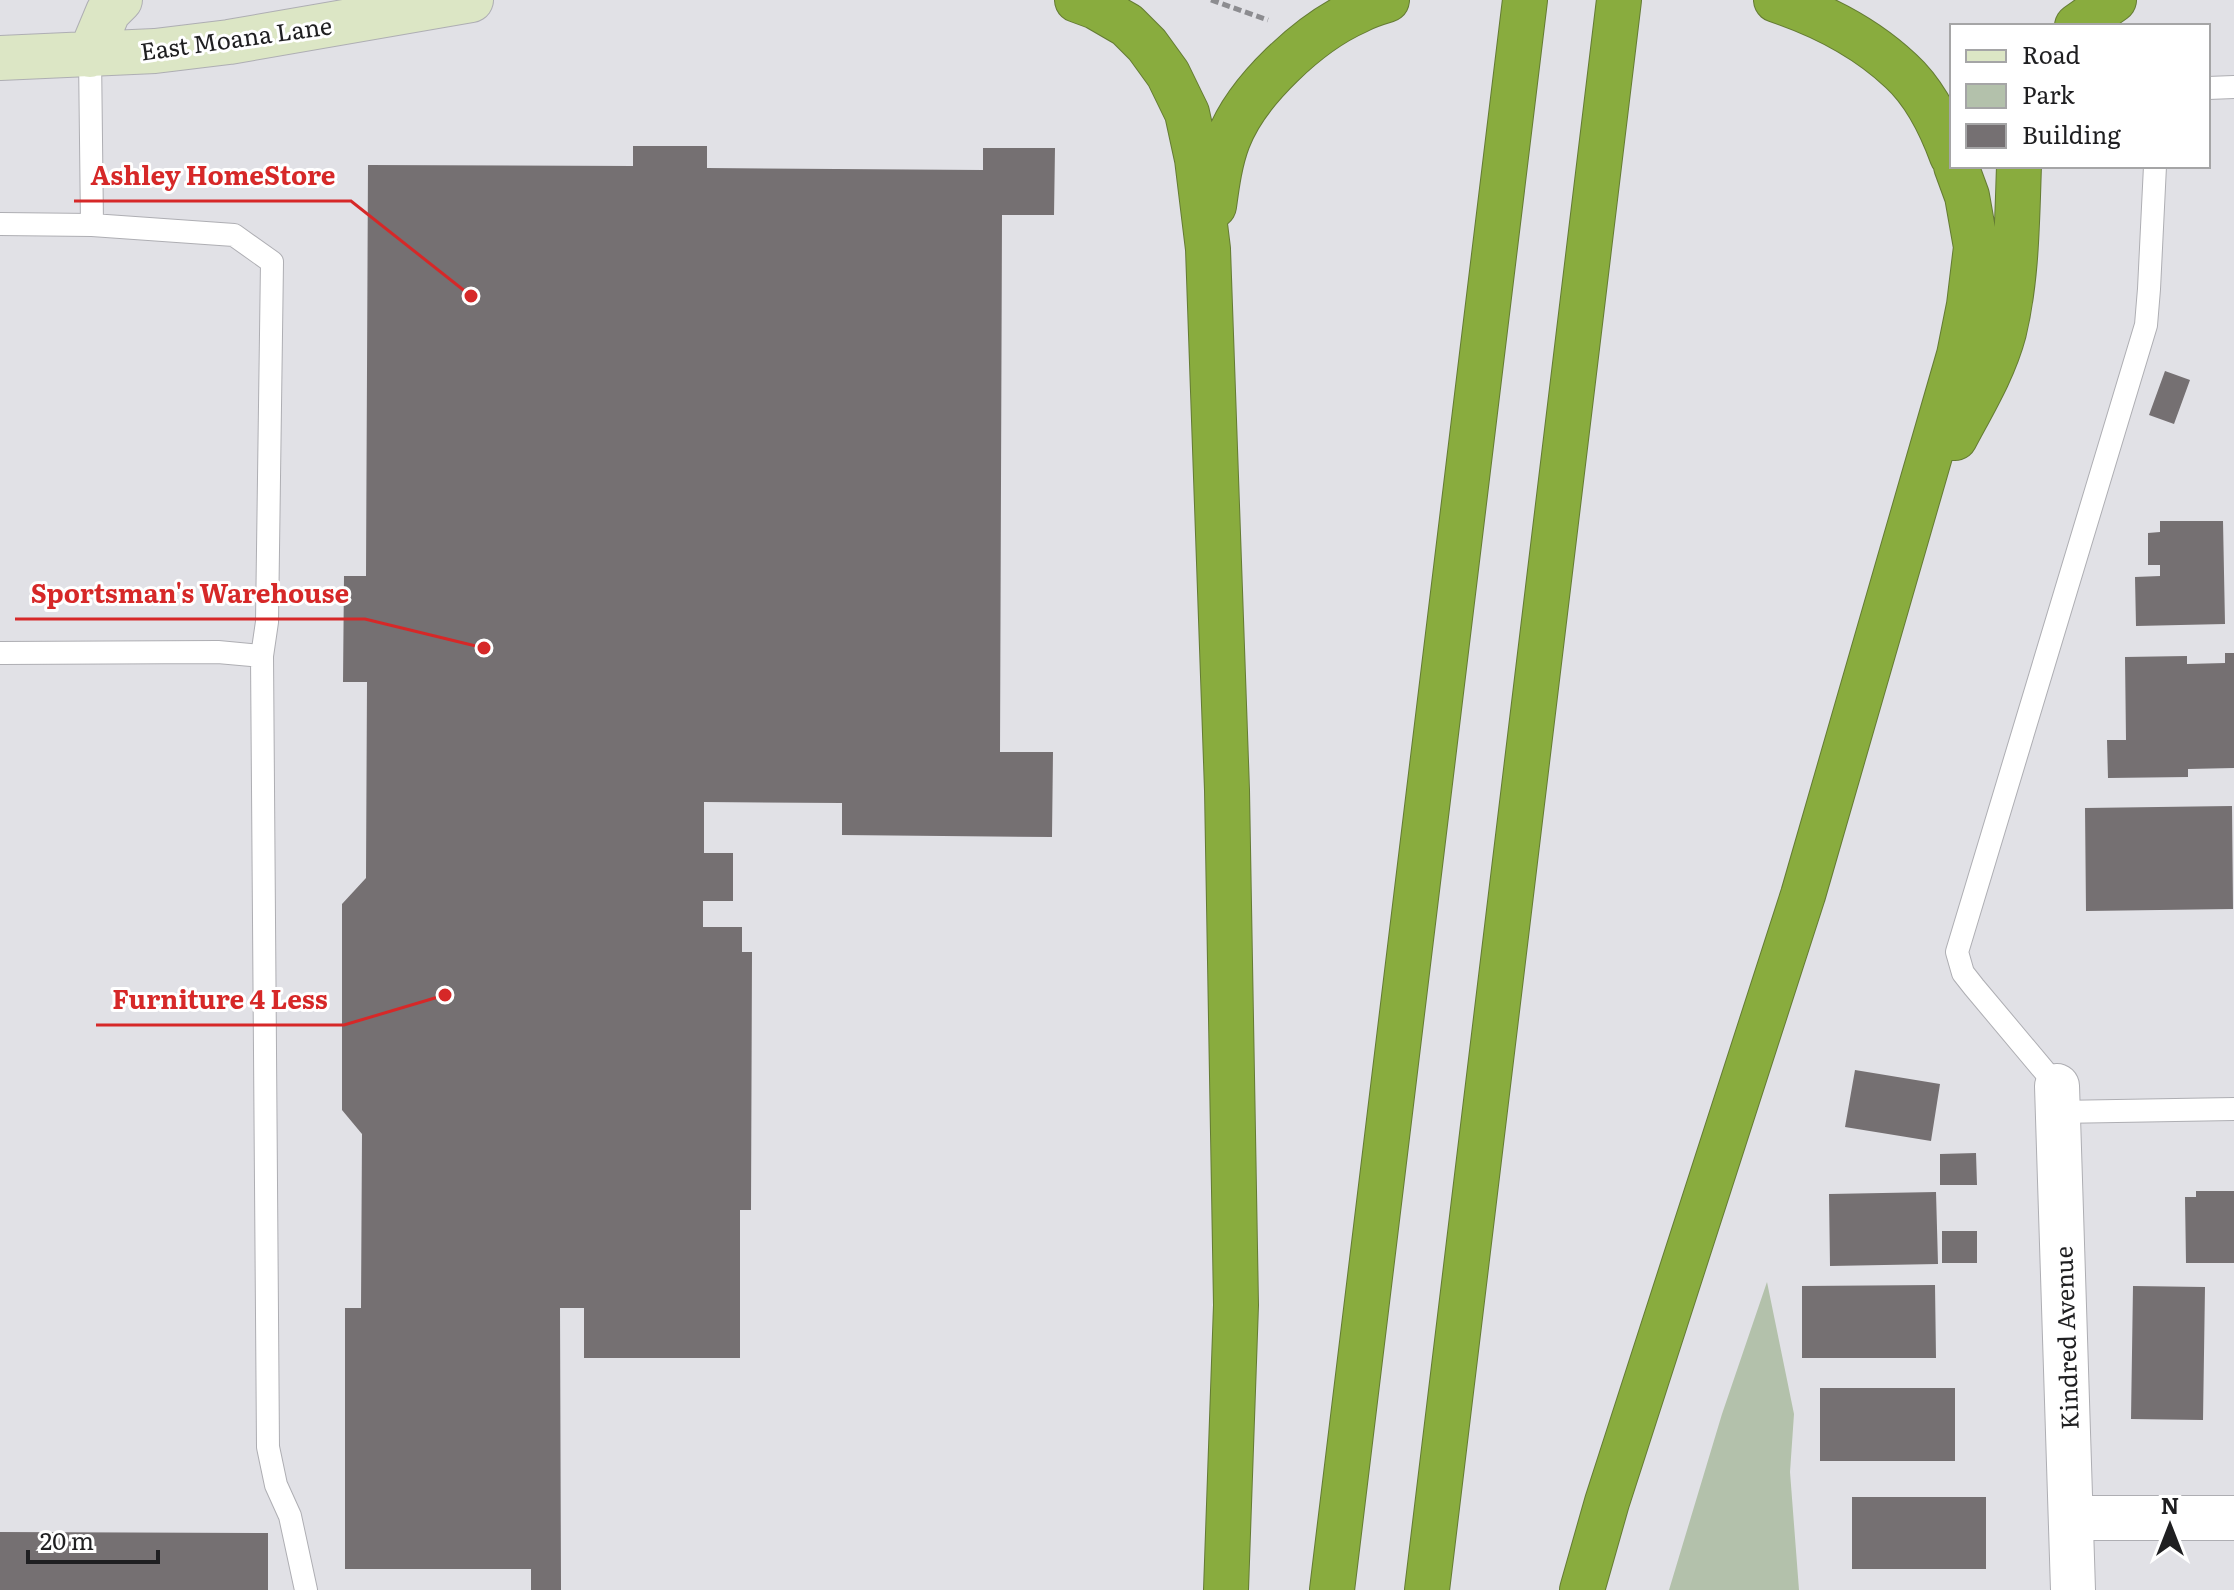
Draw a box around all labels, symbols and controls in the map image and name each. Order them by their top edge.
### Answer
street label: East Moana Lane [138,6,334,68]
legend [1950,24,2210,168]
text: Road [2022,36,2081,71]
text: Park [2022,76,2075,111]
text: Building [2022,116,2121,151]
callout: Ashley HomeStore [74,151,351,201]
text: Ashley HomeStore [91,154,335,193]
callout: Sportsman's Warehouse [15,569,365,619]
text: Sportsman's Warehouse [31,572,349,611]
callout: Furniture 4 Less [96,975,344,1025]
text: Furniture 4 Less [112,978,328,1017]
street label: Kindred Avenue [2044,1246,2086,1430]
north arrow [2130,1486,2210,1566]
text: N [2161,1488,2179,1521]
scale bar [28,1514,158,1564]
text: 20 m [40,1522,94,1557]

